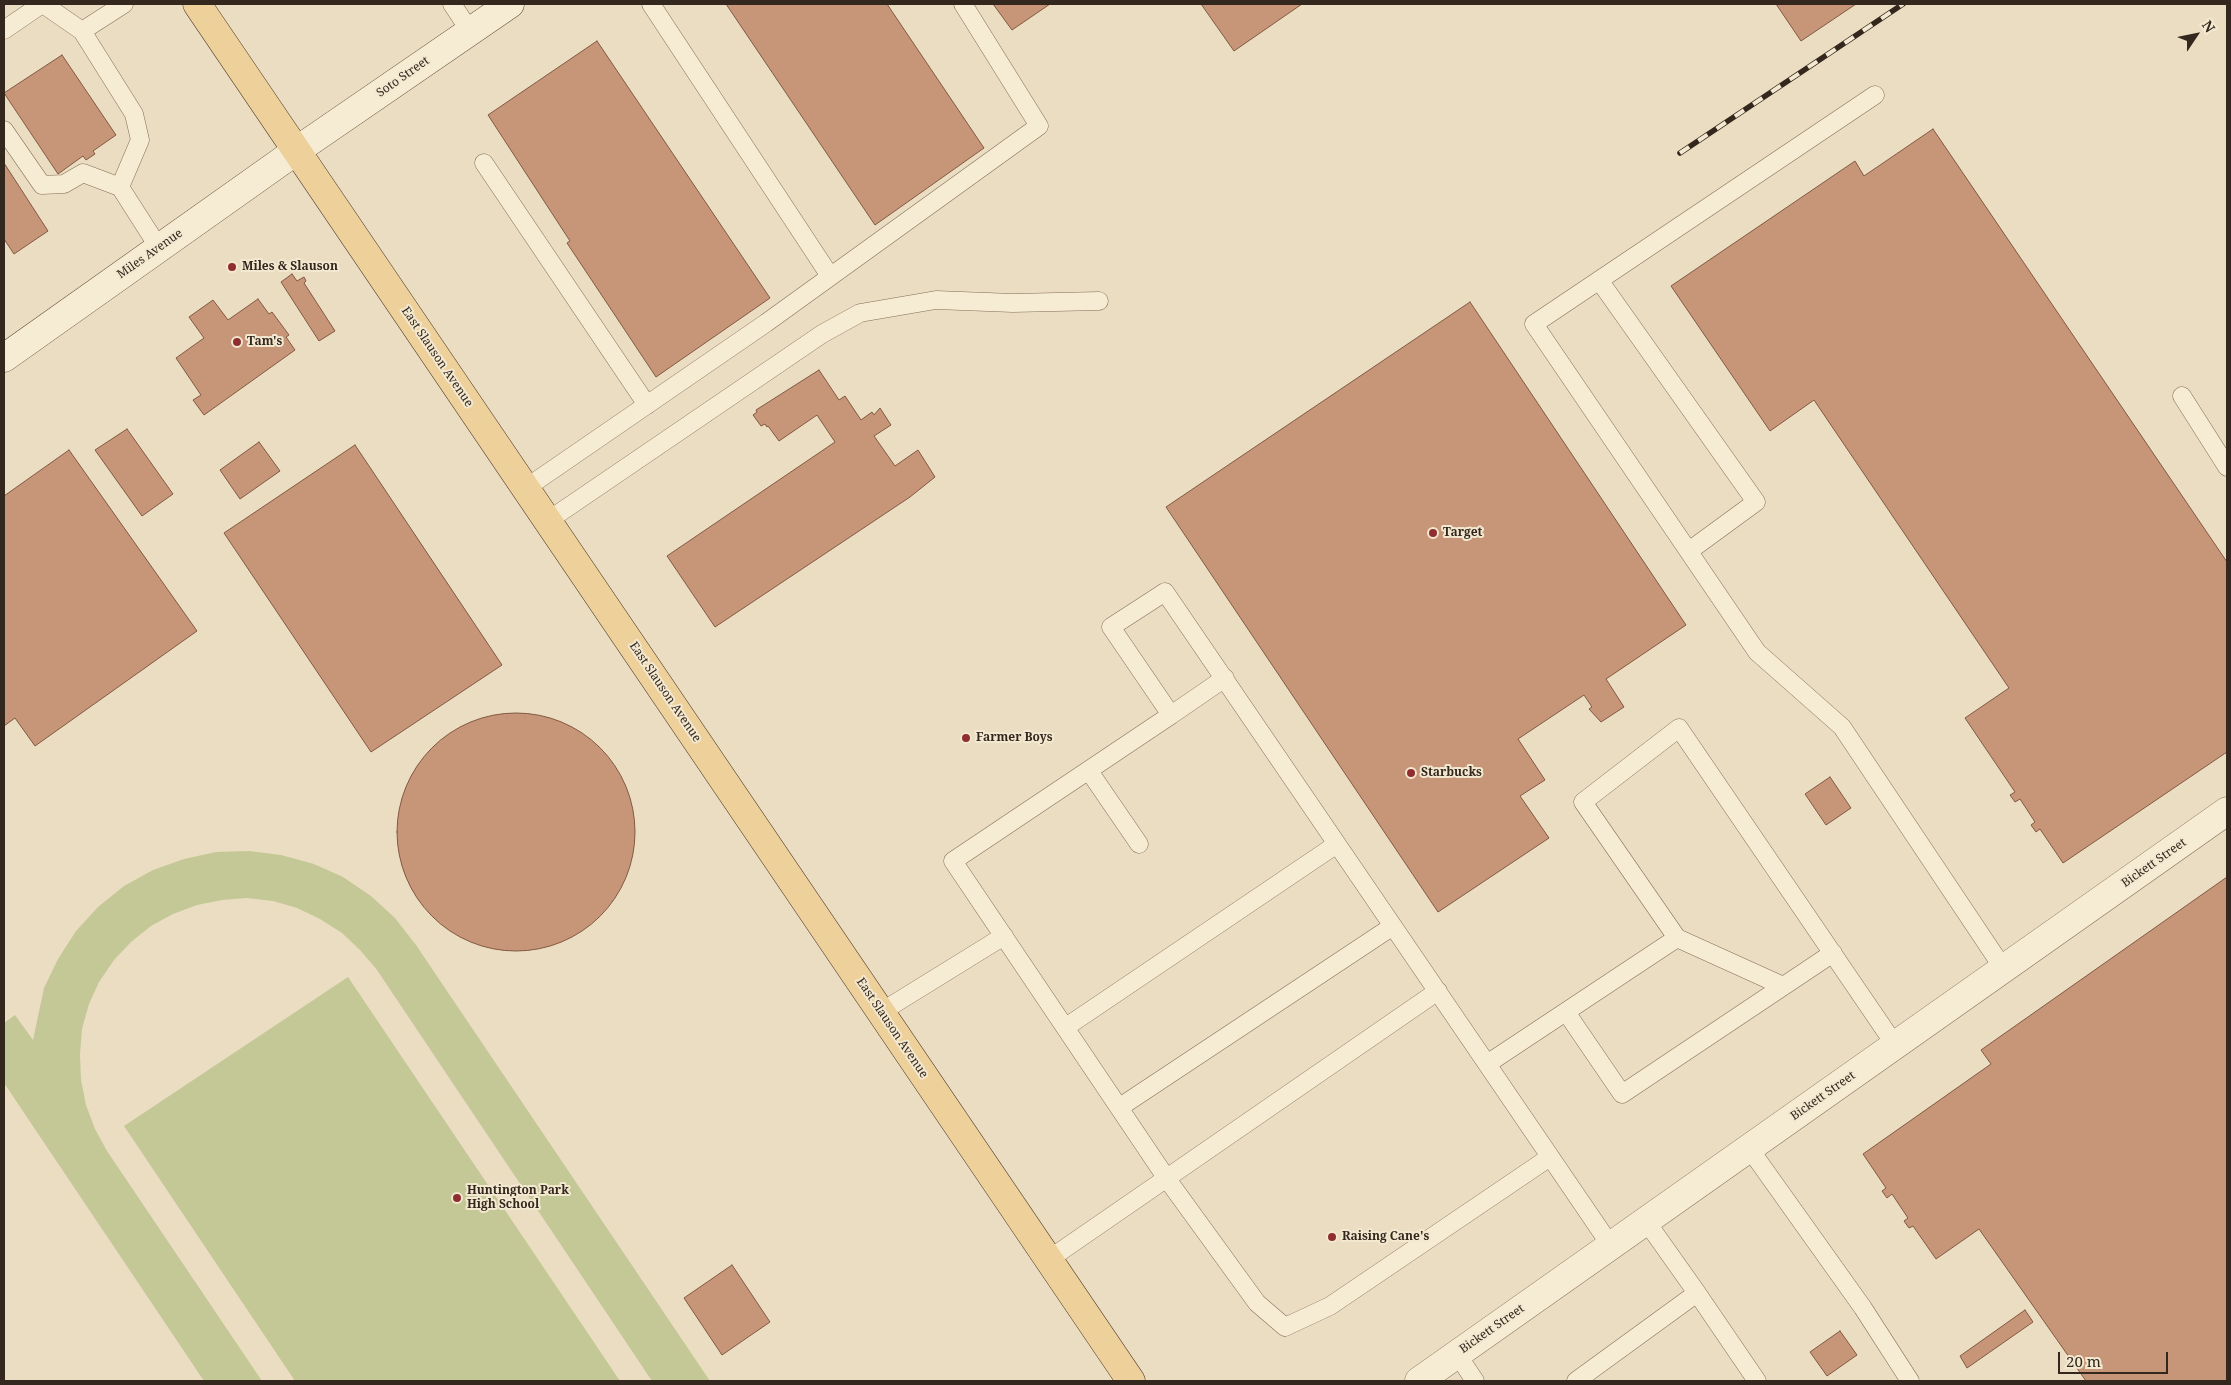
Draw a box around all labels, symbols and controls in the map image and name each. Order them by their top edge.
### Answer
north arrow [2171,10,2221,60]
text: N [2198,16,2220,36]
street label: Soto Street [374,54,432,100]
street label: Miles Avenue [114,226,186,282]
place label: Miles & Slauson [242,260,338,274]
marker: Miles & Slauson [226,261,238,273]
street label: East Slauson Avenue [398,304,476,410]
place label: Tam's [247,335,282,349]
marker: Tam's [231,336,243,348]
place label: Target [1443,526,1482,540]
marker: Target [1427,527,1439,539]
street label: East Slauson Avenue [626,639,704,745]
place label: Farmer Boys [976,731,1052,745]
marker: Farmer Boys [960,732,972,744]
place label: Starbucks [1421,766,1482,780]
marker: Starbucks [1405,767,1417,779]
street label: Bickett Street [2119,835,2189,891]
street label: East Slauson Avenue [853,975,931,1081]
street label: Bickett Street [1788,1068,1858,1124]
place label: Huntington Park High School [467,1184,569,1212]
marker: Huntington Park High School [451,1192,463,1204]
place label: Raising Cane's [1342,1230,1429,1244]
marker: Raising Cane's [1326,1231,1338,1243]
street label: Bickett Street [1457,1301,1527,1357]
scale bar [2061,1342,2171,1374]
text: 20 m [2066,1351,2101,1371]

